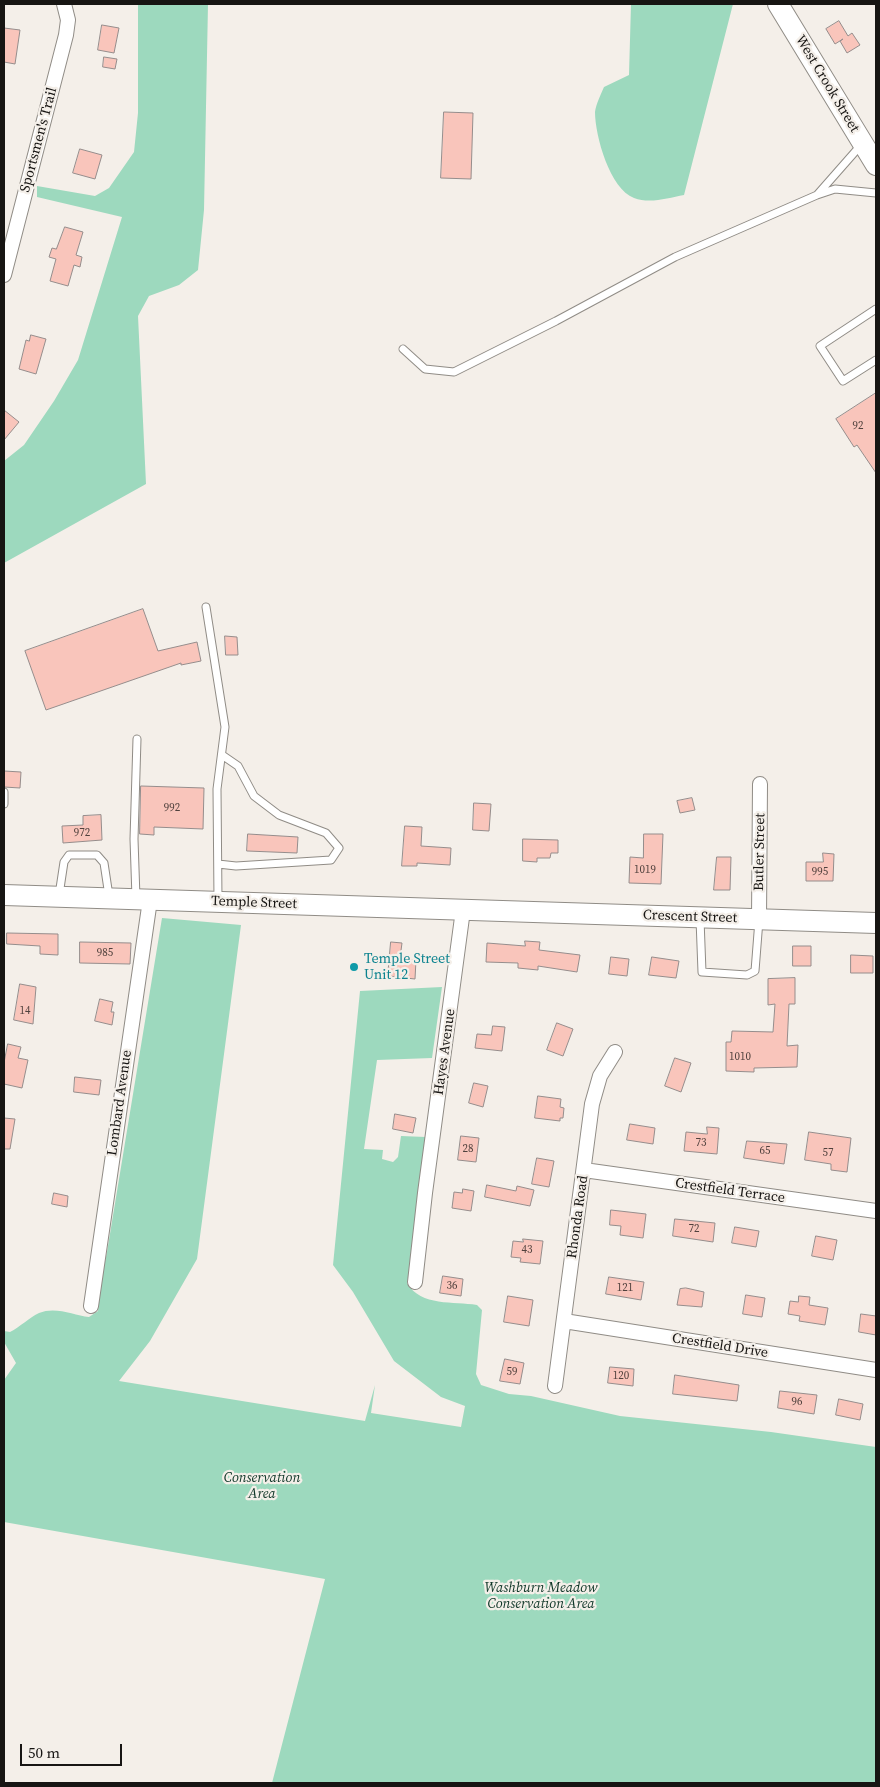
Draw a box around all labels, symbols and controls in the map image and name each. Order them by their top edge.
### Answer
street label: West Crook Street [791,32,863,136]
street label: Sportsmen's Trail [17,86,61,194]
house number: 92 [853,419,863,433]
house number: 992 [164,801,180,815]
street label: Butler Street [751,813,769,891]
house number: 972 [74,826,90,840]
house number: 1019 [634,863,656,877]
house number: 995 [812,865,828,879]
street label: Temple Street [211,893,297,913]
street label: Crescent Street [643,907,737,927]
house number: 985 [97,946,113,960]
place label: Temple Street Unit 12 [364,951,450,984]
marker: Temple Street Unit 12 [348,961,360,973]
house number: 14 [20,1004,30,1018]
street label: Hayes Avenue [431,1008,459,1096]
street label: Lombard Avenue [104,1049,136,1157]
house number: 1010 [729,1050,751,1064]
house number: 73 [696,1136,706,1150]
house number: 28 [463,1142,473,1156]
house number: 65 [760,1144,770,1158]
house number: 57 [823,1146,833,1160]
street label: Rhonda Road [564,1174,592,1260]
street label: Crestfield Terrace [674,1175,786,1207]
house number: 72 [689,1222,699,1236]
house number: 43 [522,1243,532,1257]
house number: 36 [447,1279,457,1293]
house number: 121 [617,1281,633,1295]
street label: Crestfield Drive [671,1330,769,1362]
house number: 59 [507,1365,517,1379]
house number: 120 [613,1369,629,1383]
house number: 96 [792,1395,802,1409]
park label: Conservation Area [224,1470,300,1502]
park label: Washburn Meadow Conservation Area [485,1580,597,1612]
scale bar [22,1734,125,1766]
text: 50 m [28,1742,60,1763]

